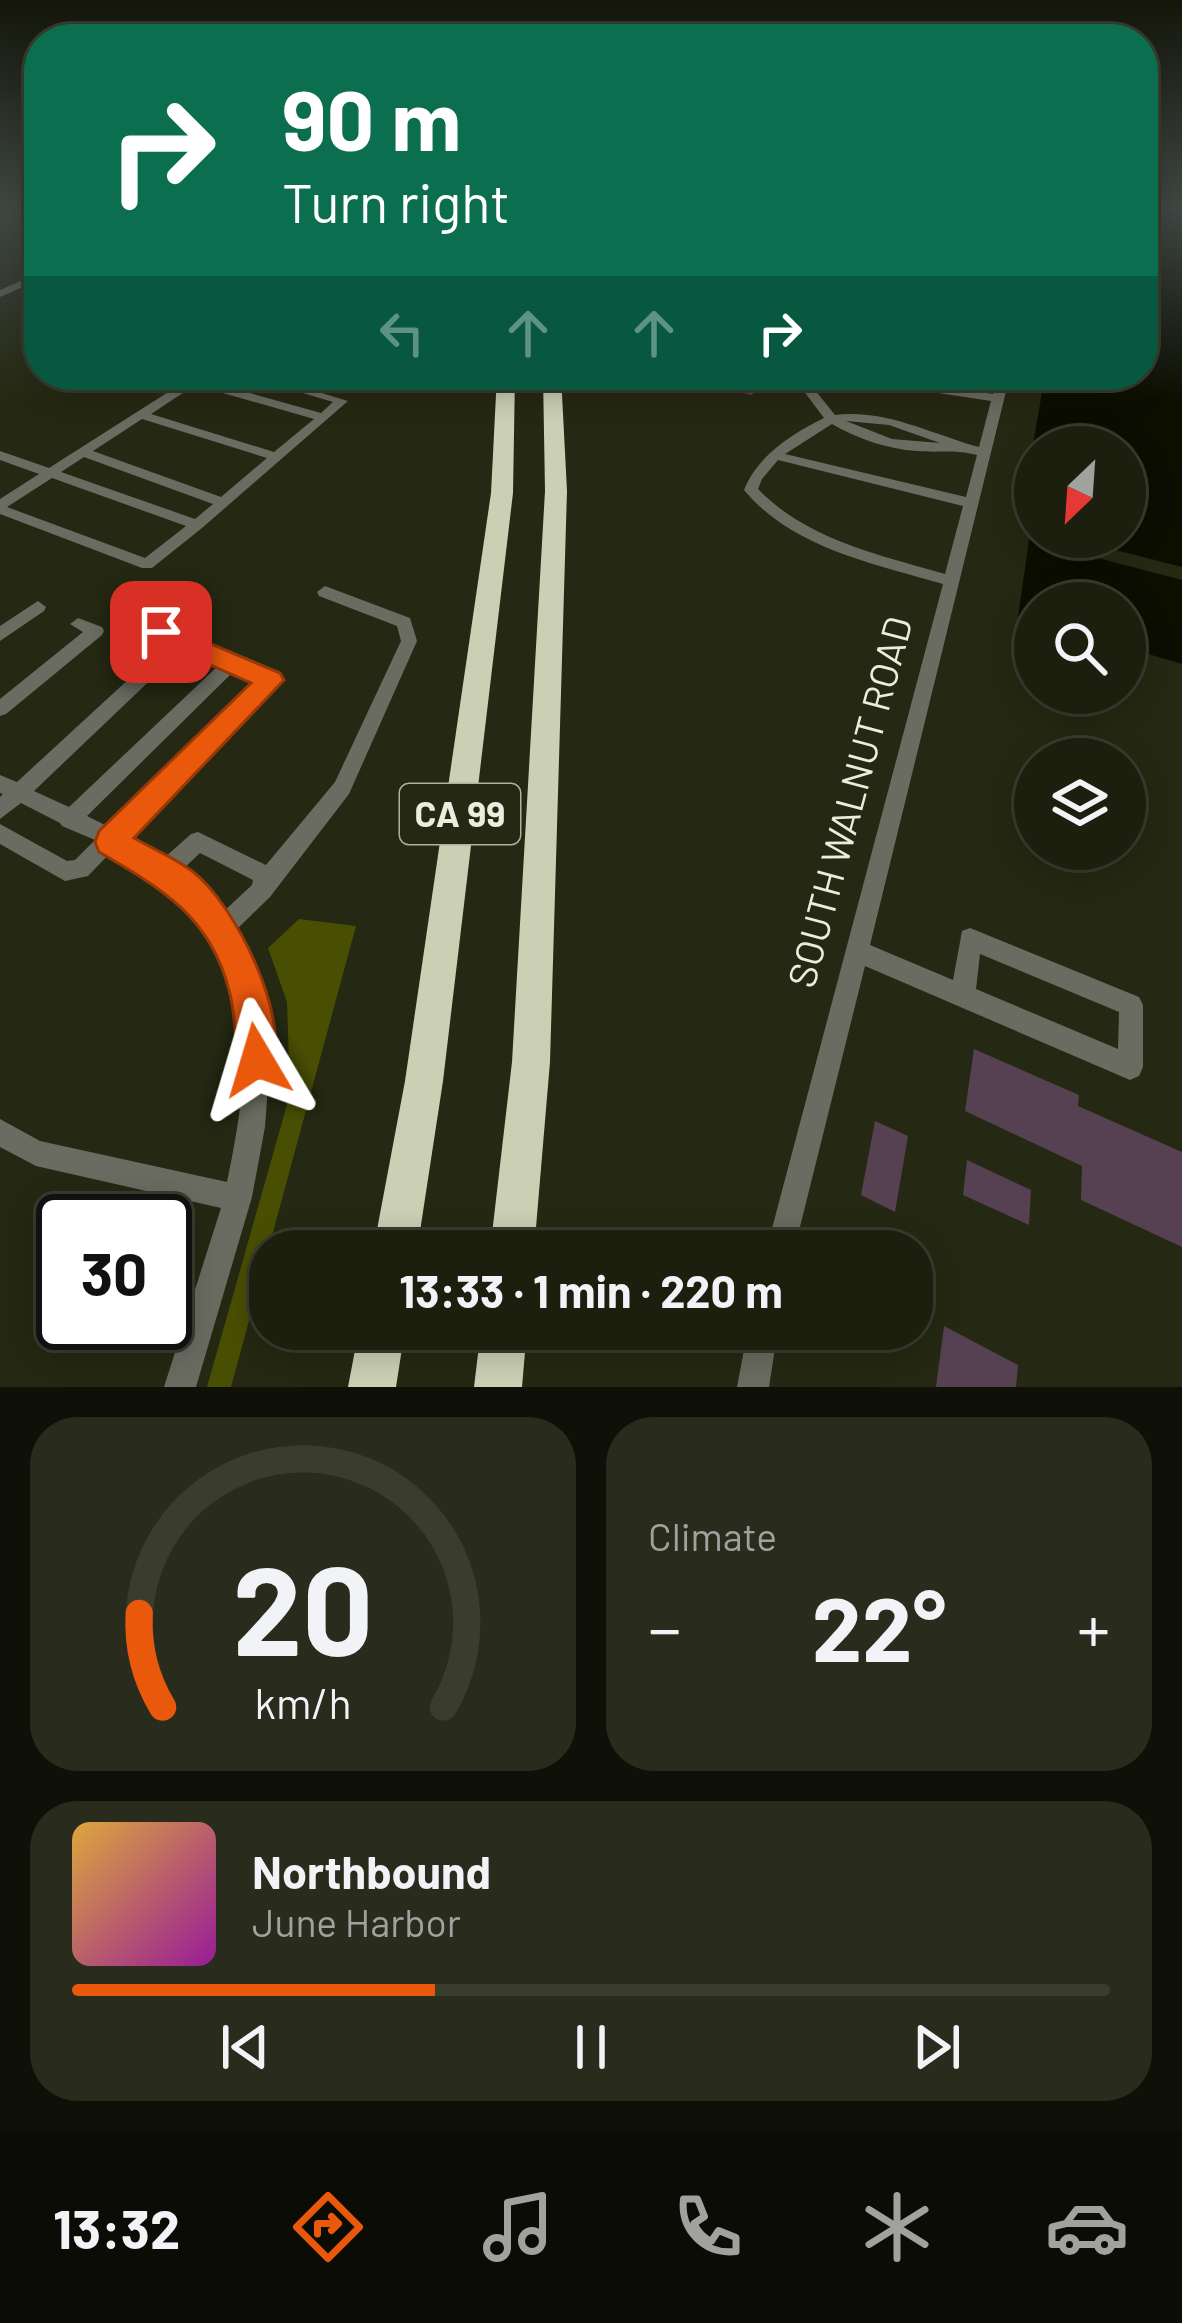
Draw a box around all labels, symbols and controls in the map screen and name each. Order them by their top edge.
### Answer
text: 90 m [282,67,461,168]
icon: right [84,72,240,228]
text: Turn right [282,169,510,234]
icon: left [369,300,435,366]
icon: ahead [495,300,561,366]
icon: ahead [621,300,687,366]
icon: right [747,300,813,366]
north arrow [1014,426,1146,558]
map controls [1014,426,1146,870]
pin [110,581,212,683]
button: search [1014,582,1146,714]
icon: arrive [128,599,194,665]
street label: SOUTH WALNUT ROAD [776,611,921,992]
button: layers [1014,738,1146,870]
road number: CA 99 [400,784,520,844]
position arrow [194,997,320,1123]
speed limit sign: 30 [36,1194,192,1350]
text: 13:33 · 1 min · 220 m [399,1263,783,1317]
text: Climate [648,1512,777,1559]
text: 20 [232,1531,374,1681]
text: 22° [812,1572,946,1680]
text: − [648,1587,681,1666]
text: + [1077,1587,1110,1666]
text: km/h [254,1676,352,1728]
text: Northbound [252,1844,491,1898]
text: June Harbor [252,1898,461,1945]
icon: previous [212,2014,278,2080]
icon: pause [558,2014,624,2080]
icon: next [904,2014,970,2080]
icon: directions [286,2185,370,2269]
icon: music [476,2185,560,2269]
icon: phone [666,2185,750,2269]
icon: climate [855,2185,939,2269]
icon: car [1045,2185,1129,2269]
text: 13:32 [53,2195,180,2260]

